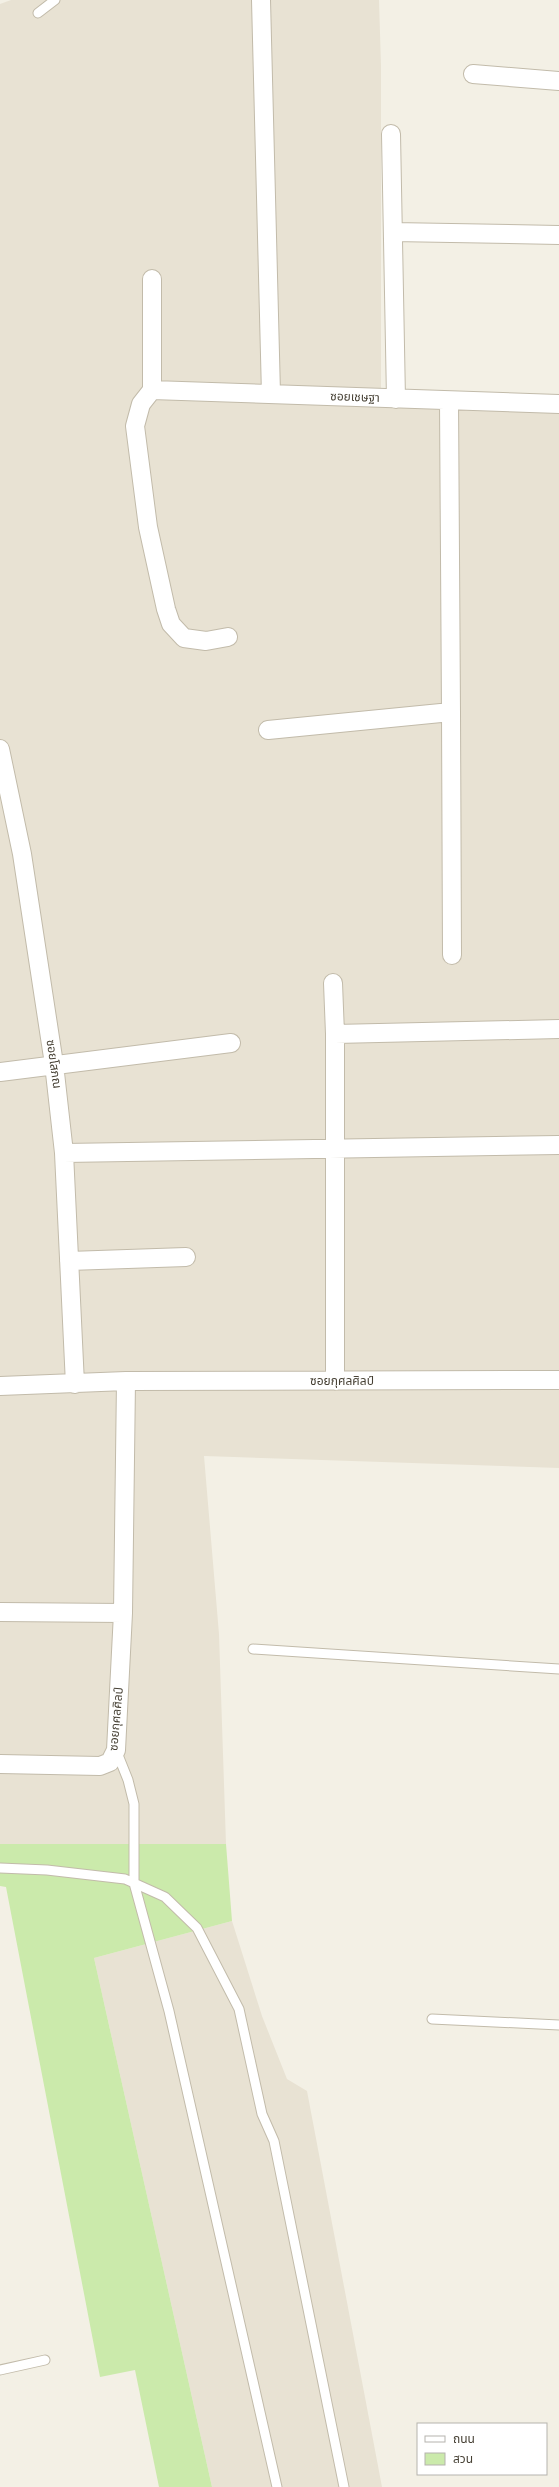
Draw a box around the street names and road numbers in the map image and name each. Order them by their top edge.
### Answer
street label: ซอยเชษฐา [330,389,380,405]
street label: ซอยโสภณ [44,1039,64,1089]
street label: ซอยกุศลศิลป์ [310,1374,374,1388]
street label: ซอยกุศลศิลป์ [106,1687,126,1751]

